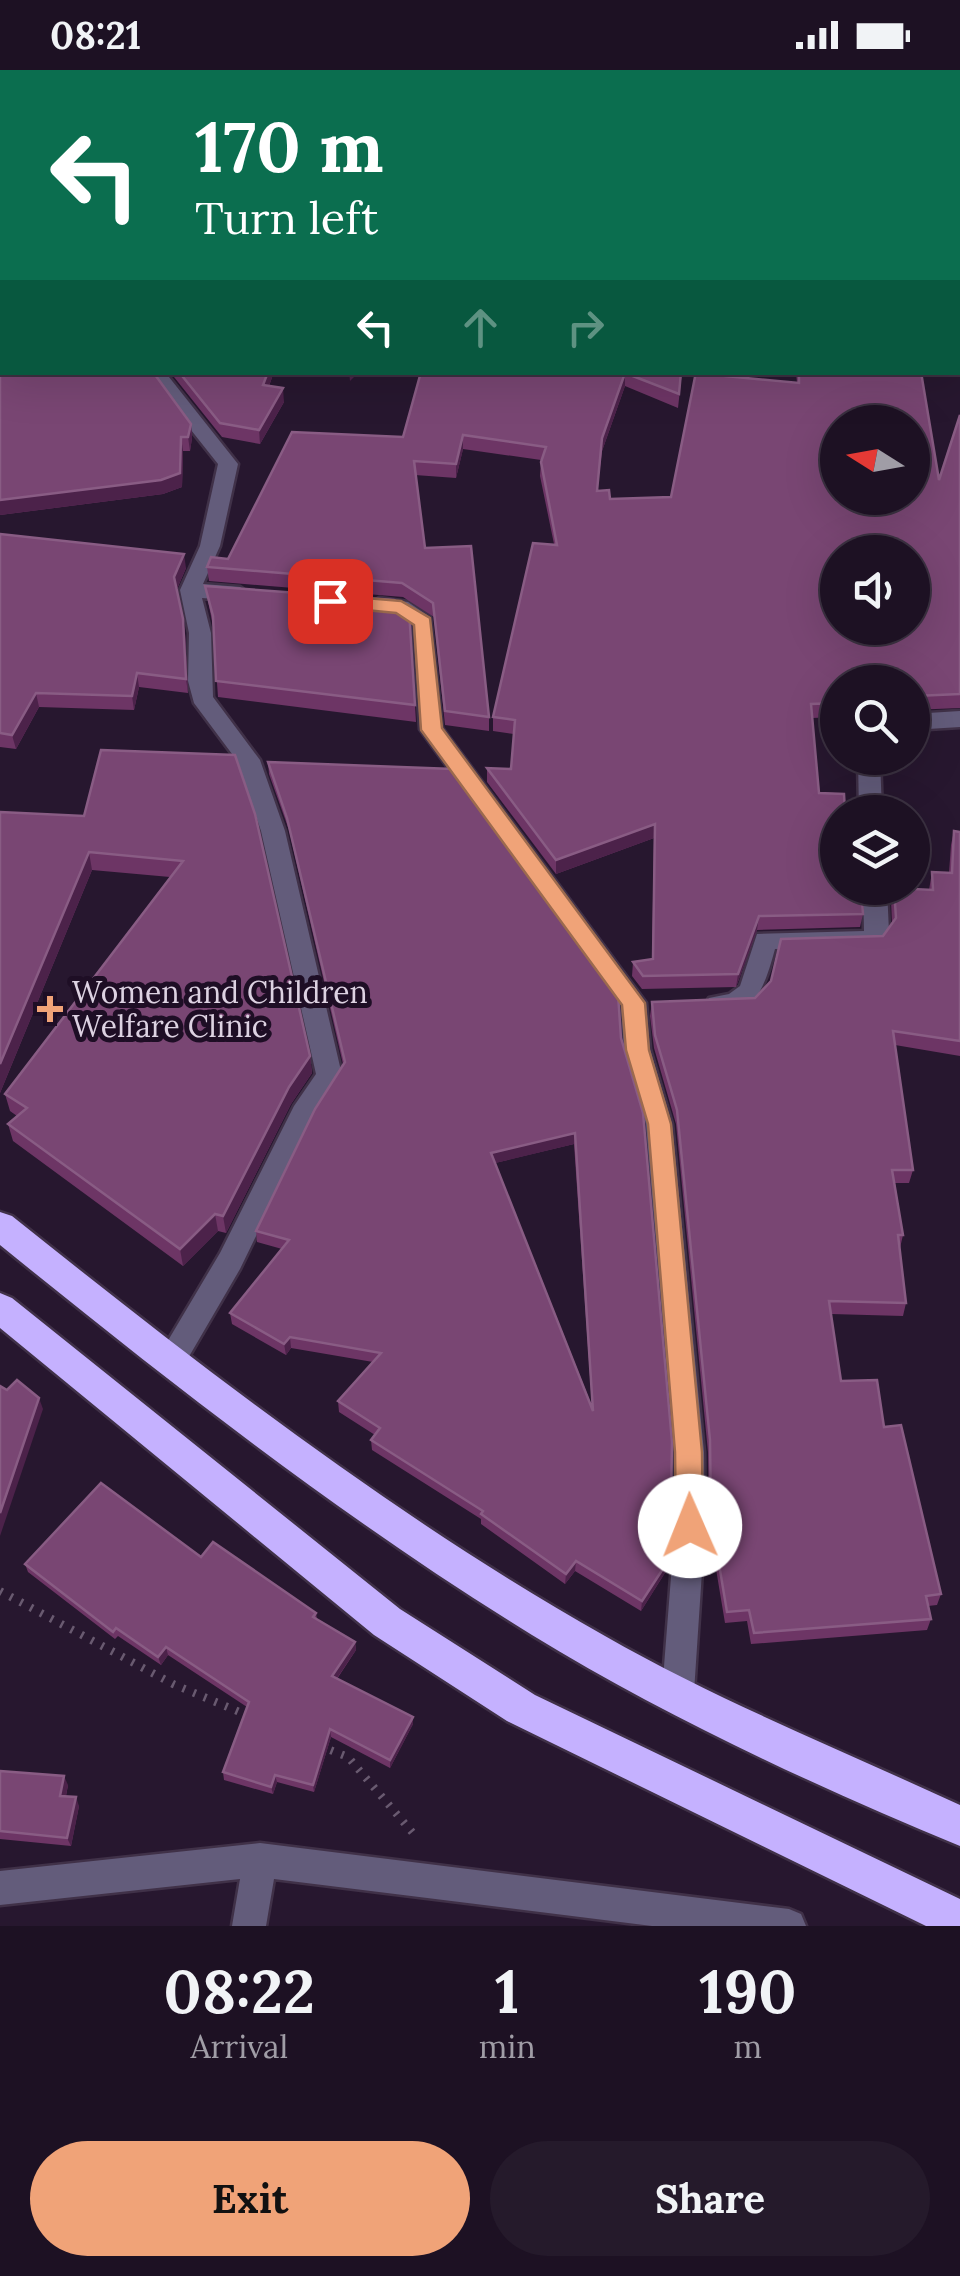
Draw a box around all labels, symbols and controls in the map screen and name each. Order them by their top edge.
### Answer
text: 08:21 [50,11,141,59]
text: 170 m [195,102,384,191]
icon: left [30,110,160,240]
text: Turn left [195,189,378,246]
icon: left [348,300,403,355]
icon: ahead [453,300,508,355]
icon: right [558,300,613,355]
north arrow [820,405,930,515]
map controls [820,405,930,905]
button: sound [820,535,930,645]
pin [288,559,373,644]
icon: arrive [303,574,358,629]
button: search [820,665,930,775]
button: layers [820,795,930,905]
place label: Women and Children Welfare Clinic [72,973,368,1045]
marker: Women and Children Welfare Clinic [37,996,63,1022]
position arrow [638,1474,742,1578]
text: 08:22 [164,1953,315,2029]
text: 1 [495,1953,519,2029]
text: 190 [699,1953,796,2029]
text: Arrival [190,2026,288,2067]
text: min [479,2026,536,2067]
text: m [734,2026,762,2067]
button: Exit [30,2141,470,2256]
button: Share [490,2141,930,2256]

